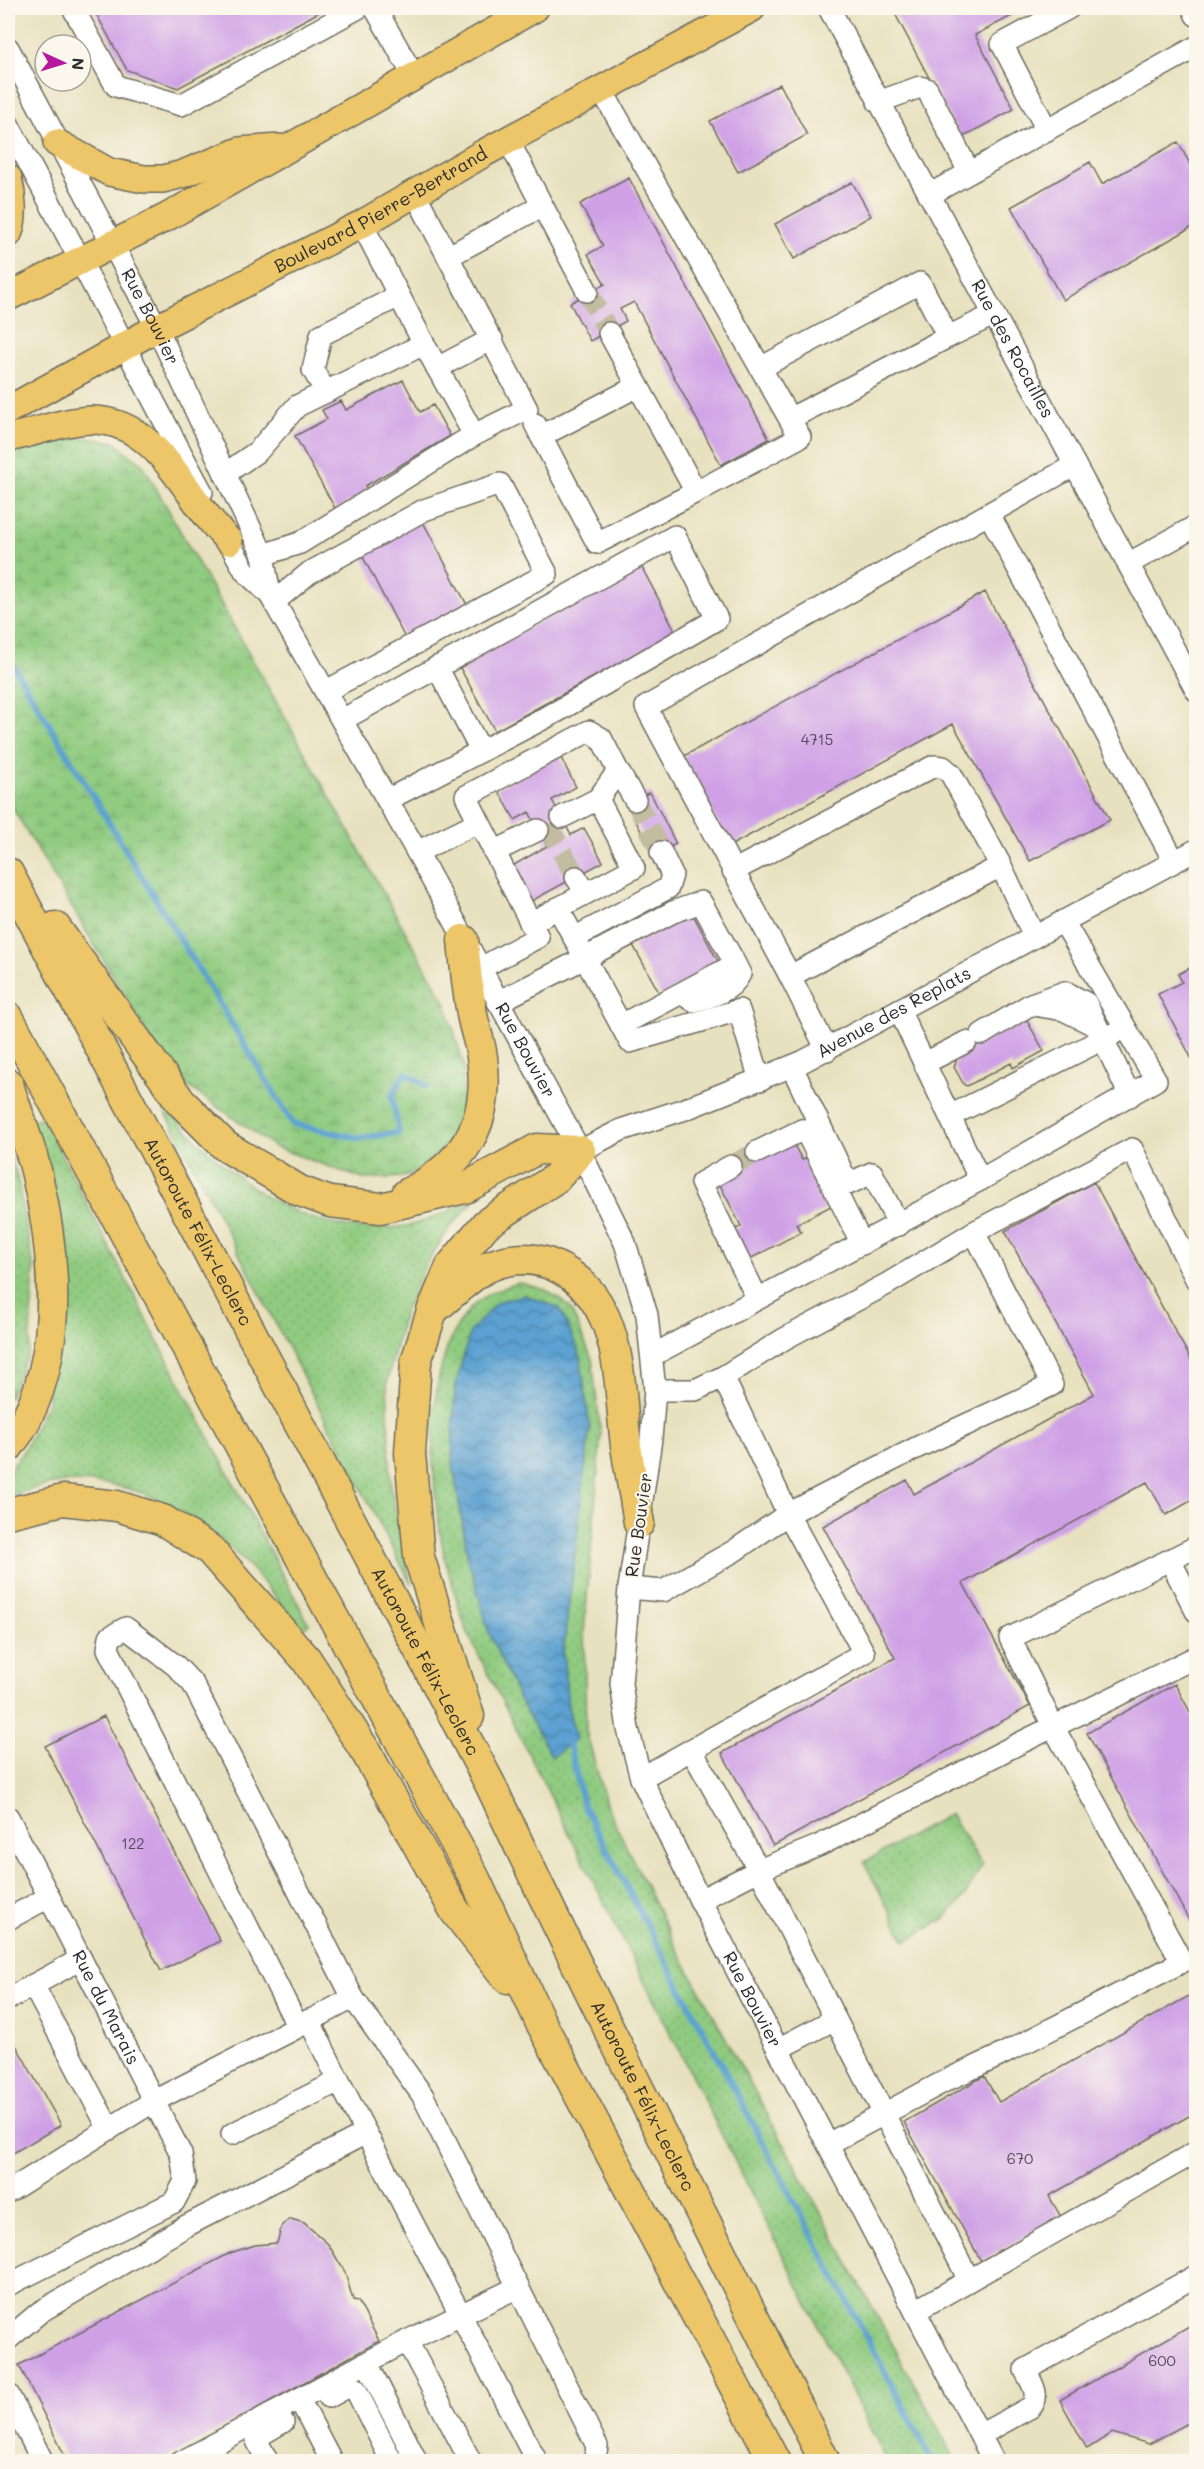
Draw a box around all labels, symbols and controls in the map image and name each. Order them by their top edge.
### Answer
north arrow [33,33,93,93]
text: N [68,57,89,71]
street label: Boulevard Pierre-Bertrand [270,141,491,278]
street label: Rue Bouvier [116,264,185,368]
street label: Rue des Rocailles [966,275,1060,422]
house number: 4715 [801,729,833,749]
street label: Avenue des Replats [812,960,975,1063]
street label: Rue Bouvier [490,998,562,1102]
street label: Autoroute Félix-Leclerc [139,1133,258,1330]
street label: Rue Bouvier [619,1471,657,1579]
street label: Autoroute Félix-Leclerc [366,1563,486,1759]
house number: 122 [121,1833,145,1853]
street label: Rue du Marais [67,1946,146,2068]
street label: Rue Bouvier [718,1947,788,2051]
street label: Autoroute Félix-Leclerc [586,1996,701,2195]
house number: 670 [1007,2148,1033,2168]
house number: 600 [1148,2350,1176,2370]

